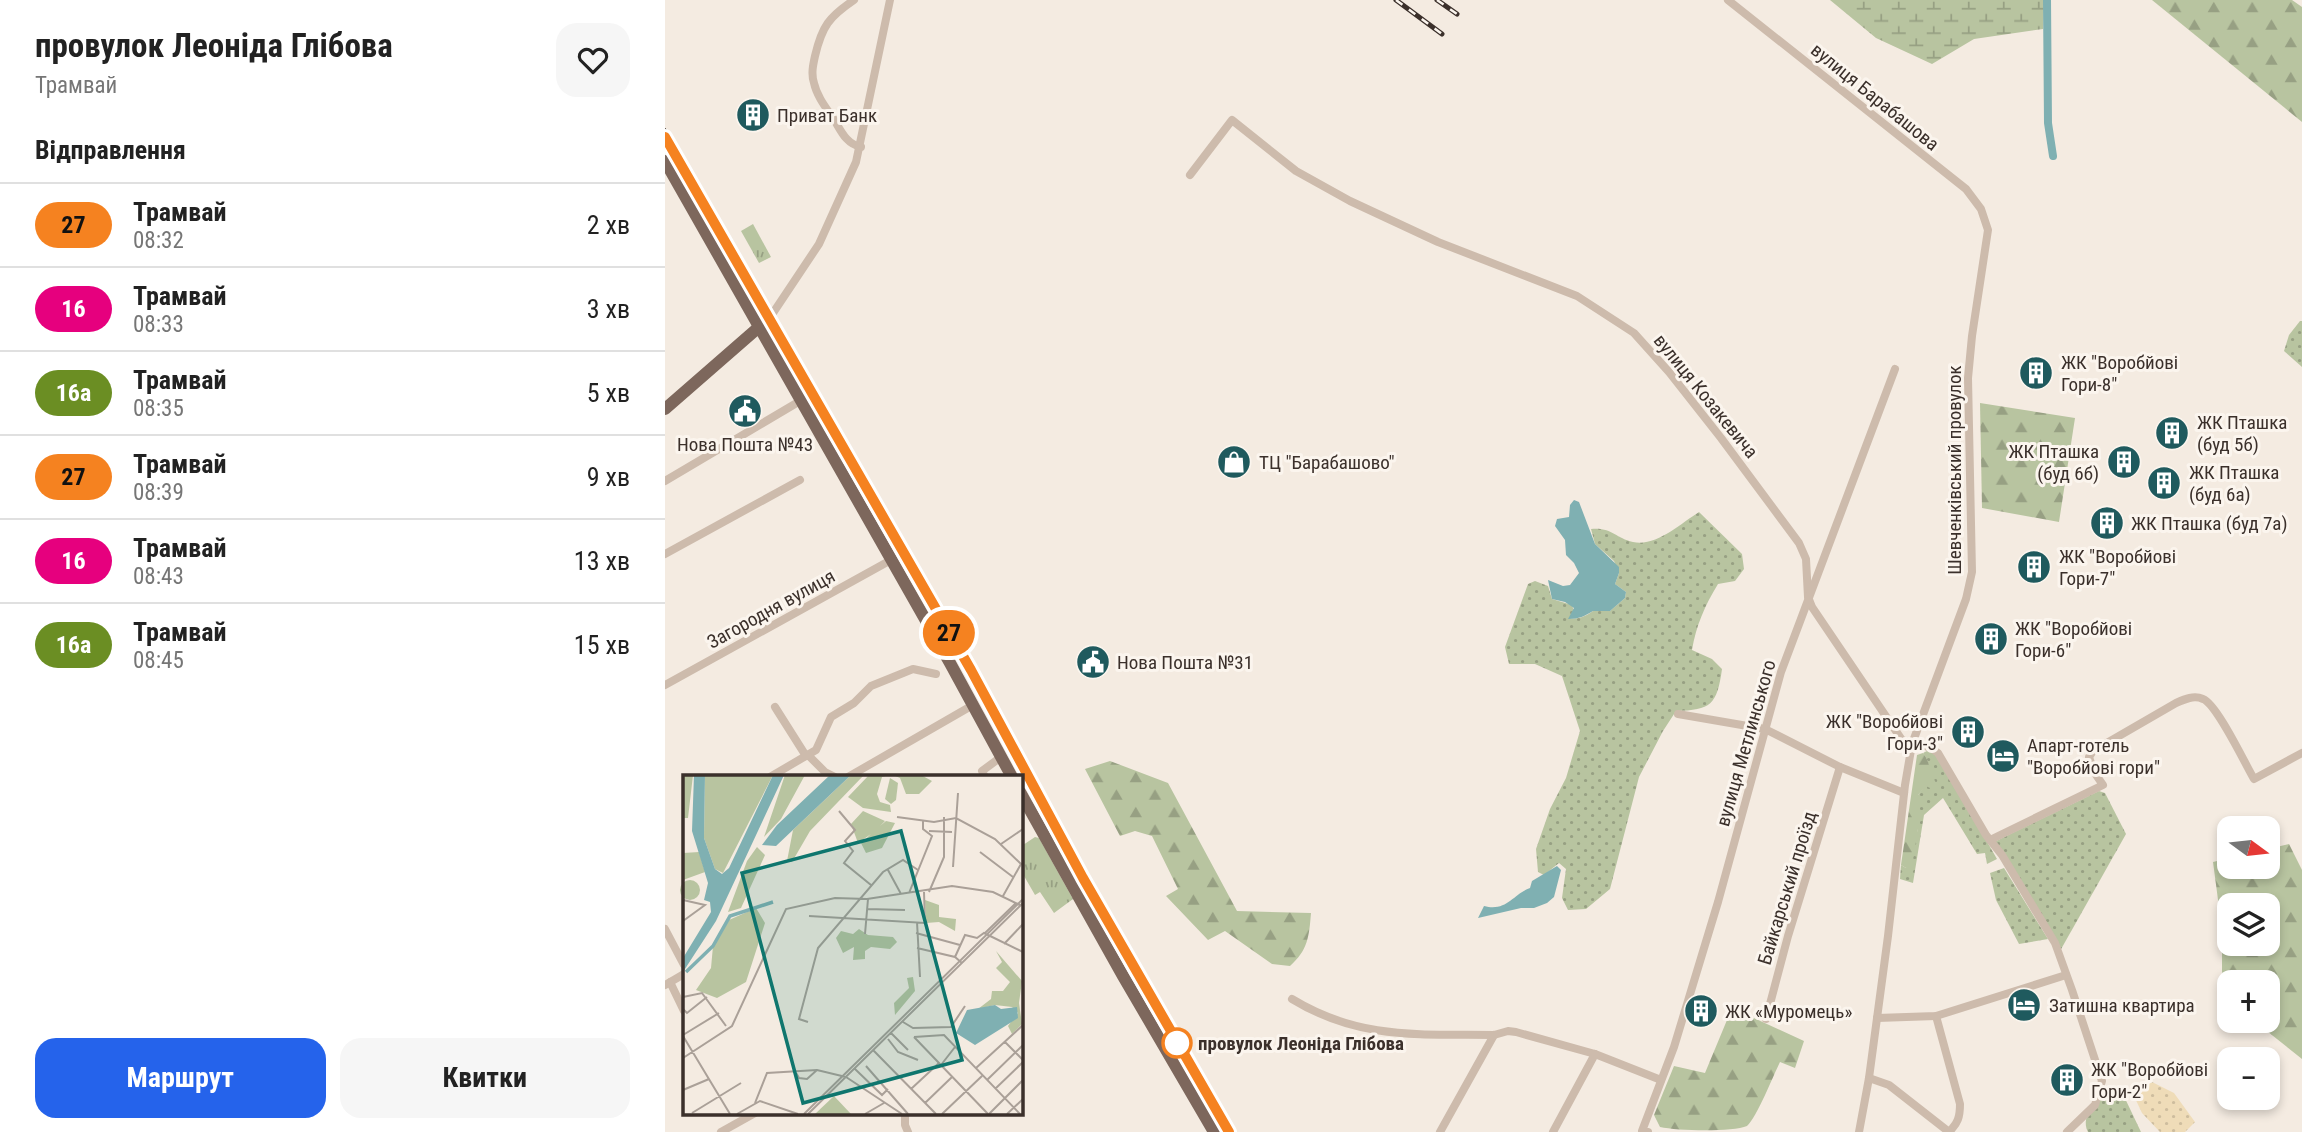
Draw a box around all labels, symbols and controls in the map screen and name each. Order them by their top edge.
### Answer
button: heart [556,23,630,97]
text: провулок Леоніда Глібова [35,26,393,65]
street label: вулиця Барабашова [1806,38,1944,156]
text: Трамвай [35,72,117,99]
building icon: Приват Банк [734,96,772,134]
place label: Приват Банк [777,104,877,127]
text: Відправлення [35,135,186,165]
text: Трамвай [133,197,227,227]
text: 2 хв [587,210,630,240]
text: 27 [61,211,86,239]
text: 08:32 [133,227,184,254]
text: Трамвай [133,281,227,311]
text: 3 хв [587,294,630,324]
text: 16 [61,295,86,323]
text: 08:33 [133,311,184,338]
street label: вулиця Козакевича [1649,329,1763,463]
place label: ЖК "Воробйові Гори-8" [2061,351,2178,396]
building icon: ЖК "Воробйові Гори-8" [2017,354,2055,392]
text: Трамвай [133,365,227,395]
street label: Шевченківський провулок [1943,365,1966,575]
text: 5 хв [587,378,630,408]
text: 16a [56,379,91,407]
public building icon: Нова Пошта №43 [726,392,764,430]
text: 08:35 [133,395,184,422]
place label: ЖК Пташка (буд 5б) [2197,411,2287,456]
building icon: ЖК Пташка (буд 5б) [2153,414,2191,452]
place label: Нова Пошта №43 [677,433,813,456]
place label: ЖК Пташка (буд 6б) [2009,440,2099,485]
shop icon: ТЦ "Барабашово" [1215,443,1253,481]
building icon: ЖК Пташка (буд 6б) [2105,443,2143,481]
text: Трамвай [133,449,227,479]
place label: ТЦ "Барабашово" [1259,451,1395,474]
place label: ЖК Пташка (буд 6а) [2189,461,2279,506]
text: 9 хв [587,462,630,492]
text: 27 [61,463,86,491]
building icon: ЖК Пташка (буд 6а) [2145,464,2183,502]
text: 08:39 [133,479,184,506]
building icon: ЖК Пташка (буд 7а) [2088,504,2126,542]
place label: ЖК Пташка (буд 7а) [2131,512,2288,535]
text: Трамвай [133,533,227,563]
place label: ЖК "Воробйові Гори-7" [2059,545,2176,590]
text: 13 хв [574,546,630,576]
text: 16 [61,547,86,575]
building icon: ЖК "Воробйові Гори-7" [2015,548,2053,586]
text: 08:43 [133,563,184,590]
street label: Загородня вулиця [703,564,839,654]
line badge: 27 [917,610,981,656]
text: Трамвай [133,617,227,647]
place label: ЖК "Воробйові Гори-6" [2015,617,2132,662]
text: 27 [937,619,961,647]
building icon: ЖК "Воробйові Гори-6" [1972,620,2010,658]
text: 15 хв [574,630,630,660]
text: 16a [56,631,91,659]
public building icon: Нова Пошта №31 [1074,643,1112,681]
text: 08:45 [133,647,184,674]
place label: Нова Пошта №31 [1117,651,1253,674]
street label: вулиця Метлинського [1711,657,1781,829]
place label: ЖК "Воробйові Гори-3" [1826,710,1943,755]
building icon: ЖК "Воробйові Гори-3" [1949,713,1987,751]
place label: Апарт-готель "Воробйові гори" [2027,734,2160,779]
hotel icon: Апарт-готель "Воробйові гори" [1984,737,2022,775]
inset map [683,775,1022,1114]
street label: Байкарський проїзд [1753,808,1821,968]
north arrow [2217,816,2280,878]
map controls [2217,816,2280,1110]
button: layers [2217,893,2280,956]
button: + [2217,970,2280,1033]
hotel icon: Затишна квартира [2005,986,2043,1024]
building icon: ЖК «Муромець» [1682,992,1720,1030]
place label: Затишна квартира [2049,994,2195,1017]
place label: ЖК «Муромець» [1725,1000,1852,1023]
marker: провулок Леоніда Глібова [1162,1028,1192,1058]
place label: провулок Леоніда Глібова [1198,1032,1404,1055]
button: Маршрут [35,1038,326,1118]
button: Квитки [340,1038,630,1118]
button: − [2217,1047,2280,1110]
place label: ЖК "Воробйові Гори-2" [2091,1058,2208,1103]
building icon: ЖК "Воробйові Гори-2" [2048,1061,2086,1099]

